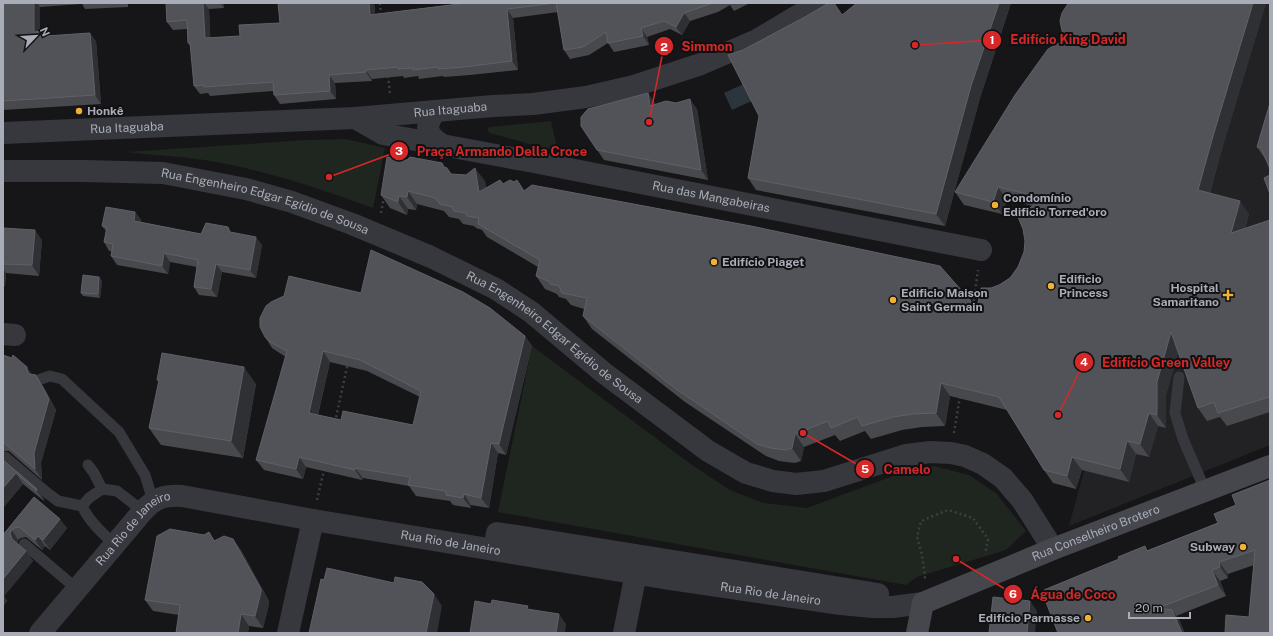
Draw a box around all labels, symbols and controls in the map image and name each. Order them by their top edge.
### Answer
north arrow [16,16,56,56]
text: N [38,25,52,38]
callout: Edifício King David [982,27,1134,52]
text: Edifício King David [1010,32,1126,47]
text: 1 [989,33,995,47]
callout: Simmon [654,34,741,59]
text: Simmon [682,39,732,54]
text: 2 [660,40,668,54]
street label: Rua Itaguaba [413,100,488,120]
place label: Honkê [87,104,124,118]
marker: Honkê [74,106,84,116]
street label: Rua Itaguaba [90,119,164,136]
callout: Praça Armando Della Croce [389,138,595,163]
text: 3 [395,144,403,158]
text: Praça Armando Della Croce [417,144,587,159]
street label: Rua Engenheiro Edgar Egídio de Sousa [160,166,371,237]
street label: Rua das Mangabeiras [651,178,771,215]
place label: Condomínio Edificio Torred'oro [1003,191,1107,219]
marker: Condomínio Edificio Torred'oro [990,200,1000,210]
place label: Edifício Piaget [722,255,804,269]
marker: Edifício Piaget [709,257,719,267]
street label: Rua Engenheiro Edgar Egídio de Sousa [464,269,645,407]
place label: Edificio Princess [1059,272,1108,300]
marker: Edificio Princess [1046,281,1056,291]
place label: Hospital Samaritano [1153,281,1219,309]
place label: Edificio Maison Saint Germain [901,286,988,314]
marker: Hospital Samaritano [1222,289,1234,301]
marker: Edificio Maison Saint Germain [888,295,898,305]
callout: Edifício Green Valley [1074,349,1239,374]
text: 4 [1080,355,1088,369]
text: Edifício Green Valley [1102,355,1231,370]
callout: Camelo [855,457,938,482]
text: 5 [861,462,869,476]
text: Camelo [883,462,931,477]
street label: Rua Rio de Janeiro [93,489,172,569]
street label: Rua Conselheiro Brotero [1030,502,1162,564]
street label: Rua Rio de Janeiro [399,528,502,558]
place label: Subway [1190,540,1235,554]
marker: Subway [1238,542,1248,552]
street label: Rua Rio de Janeiro [719,580,822,608]
callout: Água de Coco [1003,582,1124,607]
text: Água de Coco [1031,586,1115,602]
text: 6 [1009,587,1017,601]
scale bar [1129,594,1190,620]
text: 20 m [1135,601,1163,615]
place label: Edifício Parmasse [978,611,1080,625]
marker: Edifício Parmasse [1083,613,1093,623]

